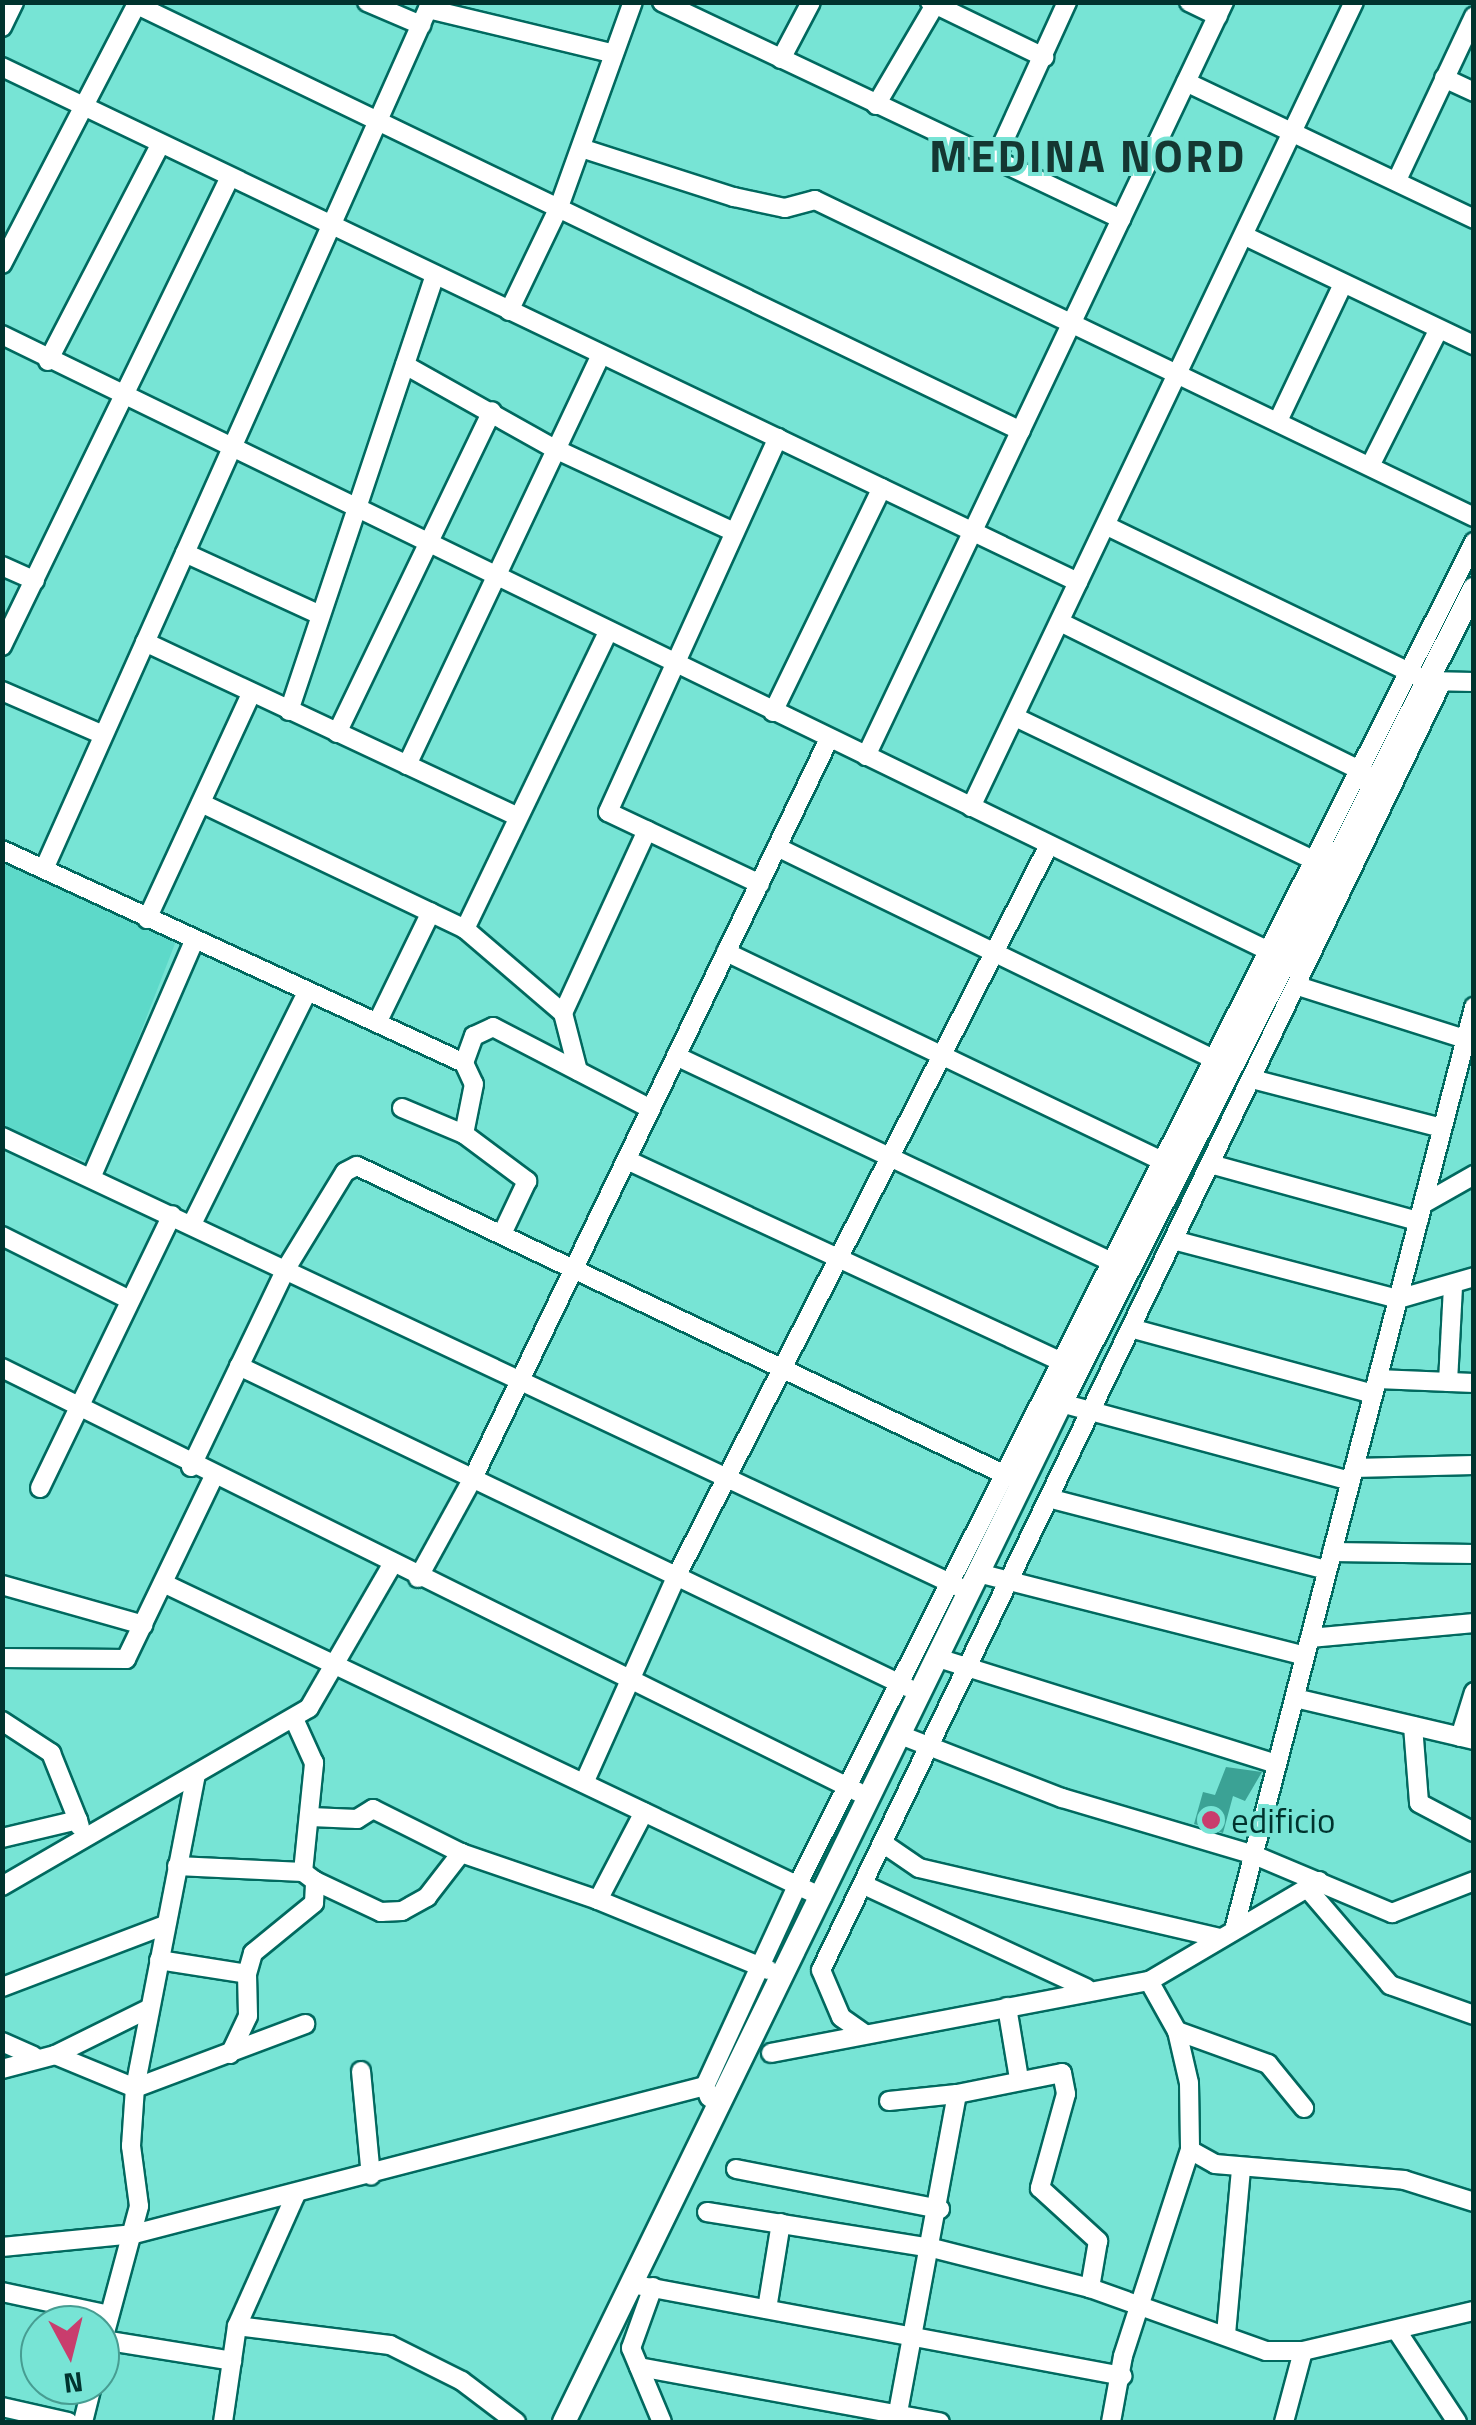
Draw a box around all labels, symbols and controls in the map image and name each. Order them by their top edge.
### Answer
district label: MEDINA NORD [929,129,1247,183]
place label: edificio [1231,1799,1336,1841]
marker: edificio [1200,1809,1222,1831]
north arrow [20,2305,120,2405]
text: N [61,2361,86,2406]

